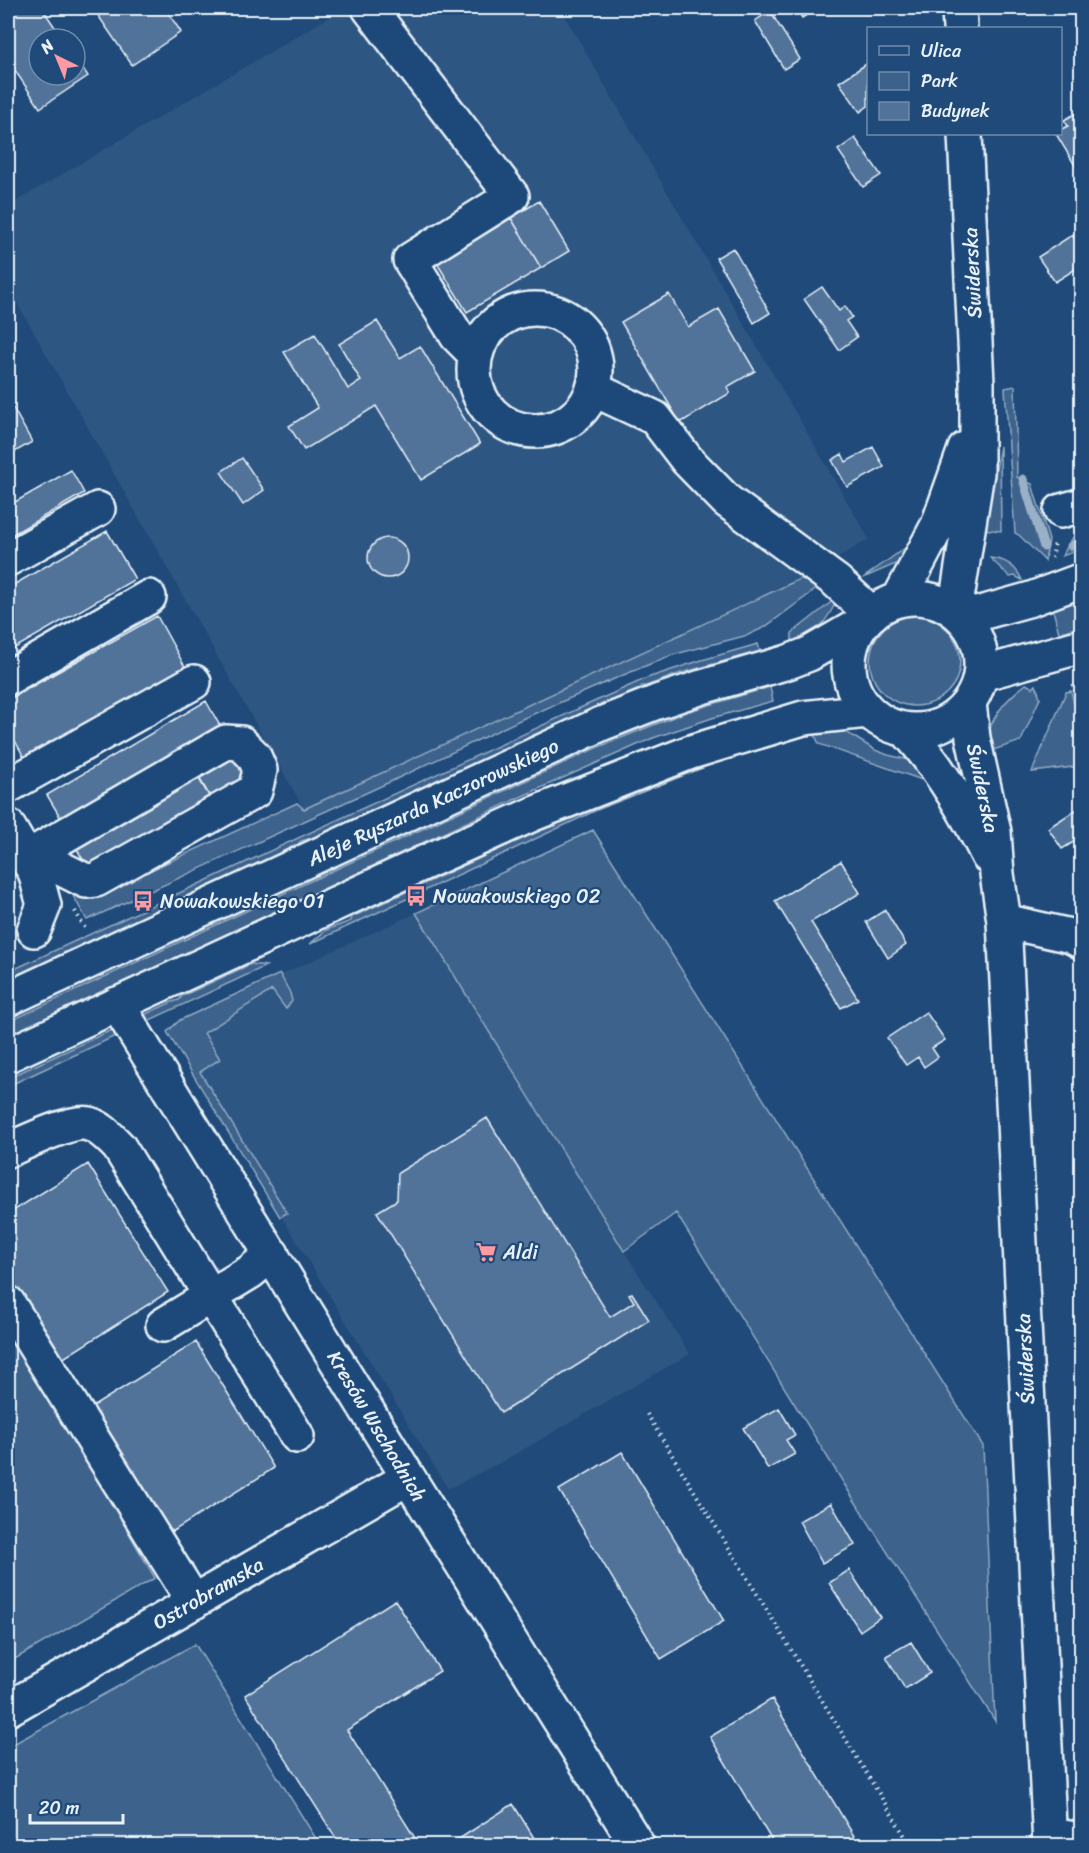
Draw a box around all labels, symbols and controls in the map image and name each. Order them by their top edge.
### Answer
north arrow [27,27,87,87]
legend [867,27,1062,135]
text: N [32,31,62,61]
text: Ulica [921,35,962,67]
text: Park [921,65,958,97]
text: Budynek [921,95,990,127]
street label: Świderska [953,227,992,319]
street label: Aleje Ryszarda Kaczorowskiego [301,729,565,877]
street label: Świderska [956,740,1009,836]
place label: Nowakowskiego 02 [433,879,601,914]
place label: Nowakowskiego 01 [160,884,324,919]
bus stop icon: Nowakowskiego 02 [404,884,428,908]
bus stop icon: Nowakowskiego 01 [131,889,155,913]
place label: Aldi [502,1235,539,1270]
supermarket icon: Aldi [474,1240,498,1264]
street label: Świderska [1006,1313,1045,1405]
street label: Kresów Wschodnich [317,1344,436,1509]
street label: Ostrobramska [146,1547,271,1640]
scale bar [30,1787,123,1825]
text: 20 m [39,1792,79,1824]

